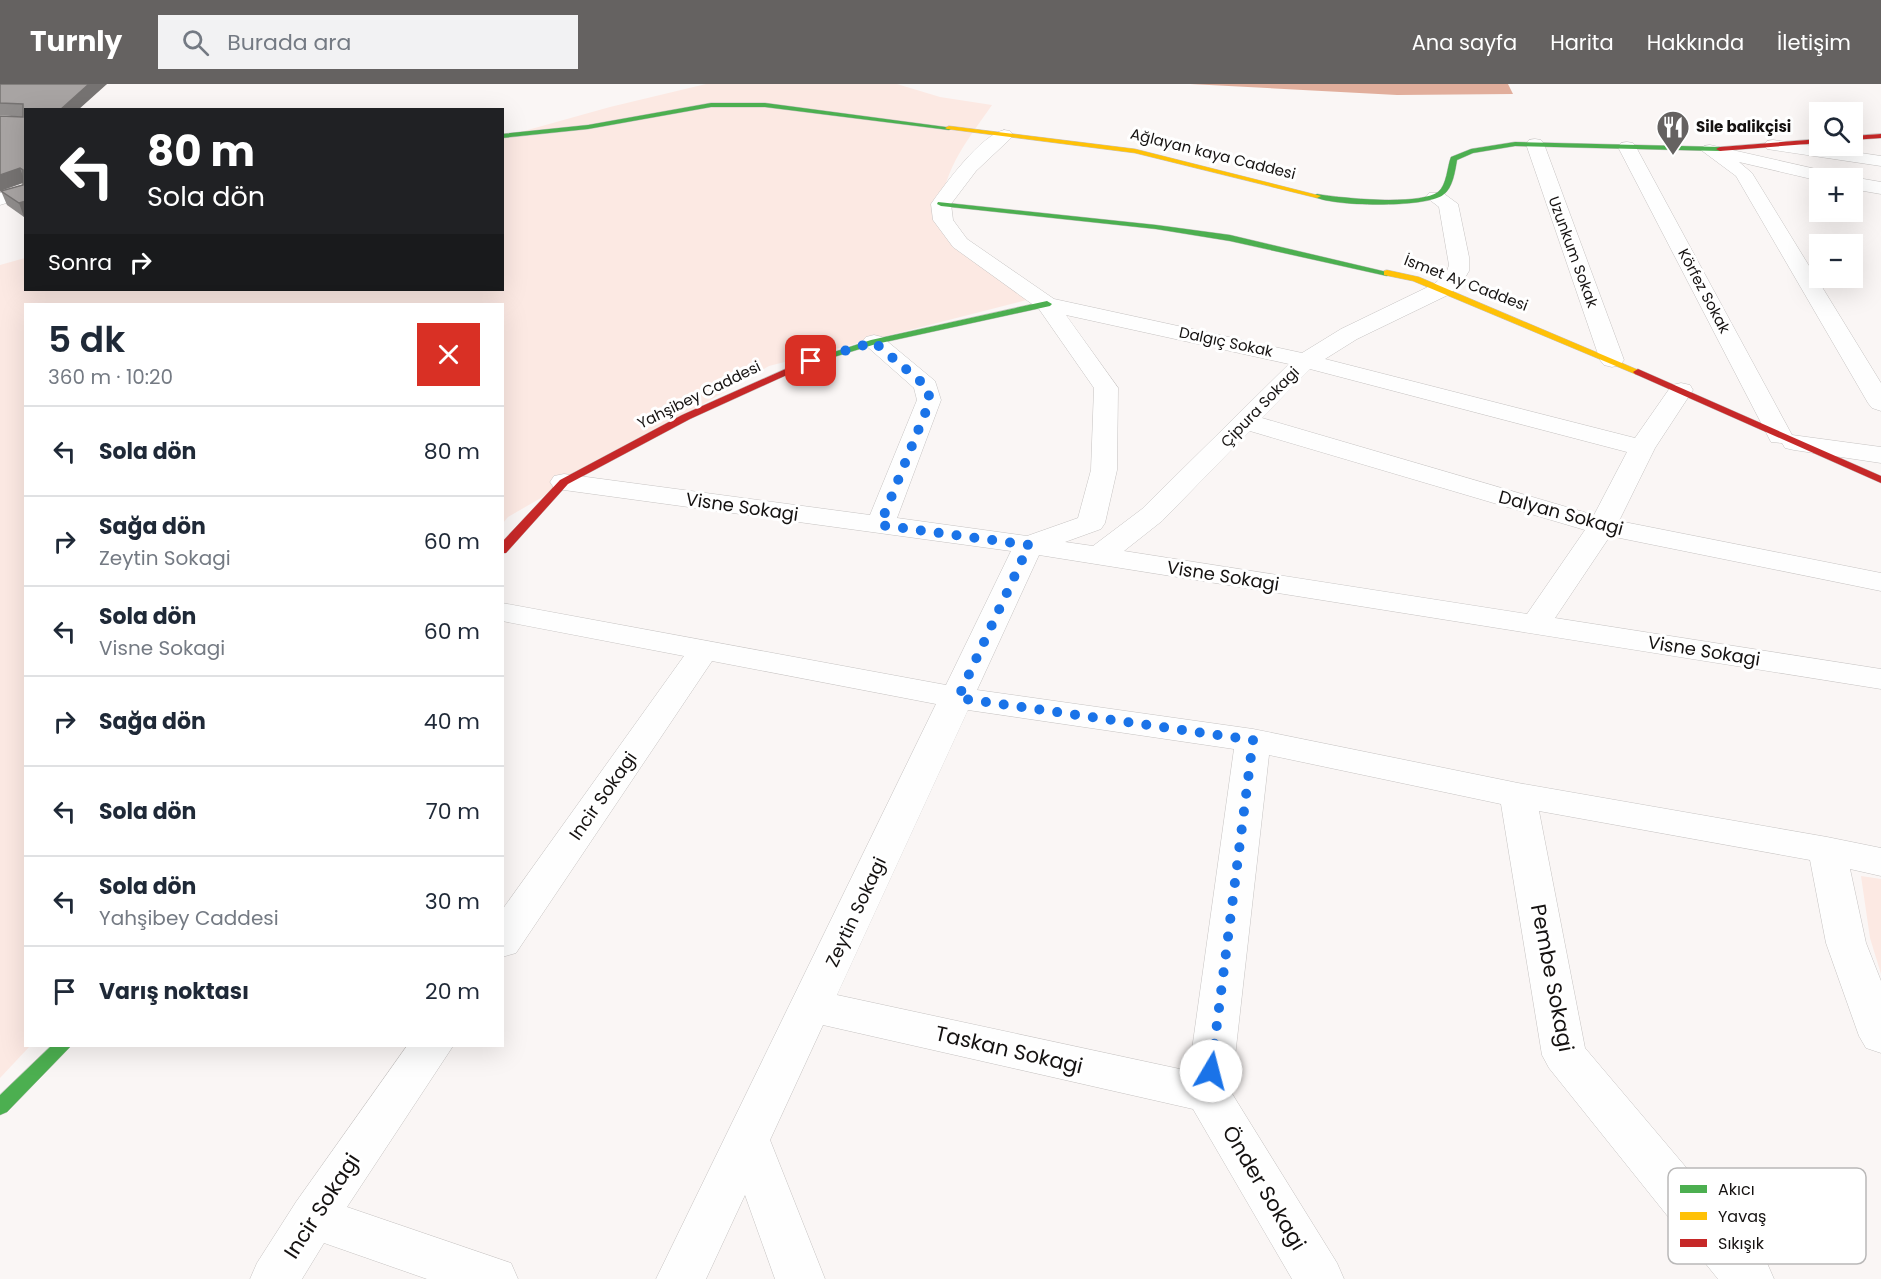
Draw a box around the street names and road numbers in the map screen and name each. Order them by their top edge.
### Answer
street label: Ağlayan kaya Caddesi [1128,123,1298,184]
street label: Uzunkum Sokak [1544,193,1603,311]
street label: Körfez Sokak [1673,245,1736,337]
street label: İsmet Ay Caddesi [1401,249,1531,316]
street label: Dalgıç Sokak [1177,321,1275,362]
street label: Yahşibey Caddesi [634,356,764,434]
street label: Çipura Sokagi [1216,362,1304,452]
street label: Dalyan Sokagi [1496,484,1626,541]
street label: Visne Sokagi [684,486,800,527]
street label: Visne Sokagi [1165,554,1281,597]
street label: Visne Sokagi [1646,629,1762,672]
street label: Incir Sokagi [563,746,642,845]
street label: Zeytin Sokagi [819,853,892,971]
street label: Pembe Sokagi [1524,902,1581,1054]
street label: Taskan Sokagi [932,1018,1086,1081]
street label: Önder Sokagi [1216,1120,1313,1256]
street label: Incir Sokagi [277,1147,366,1264]

